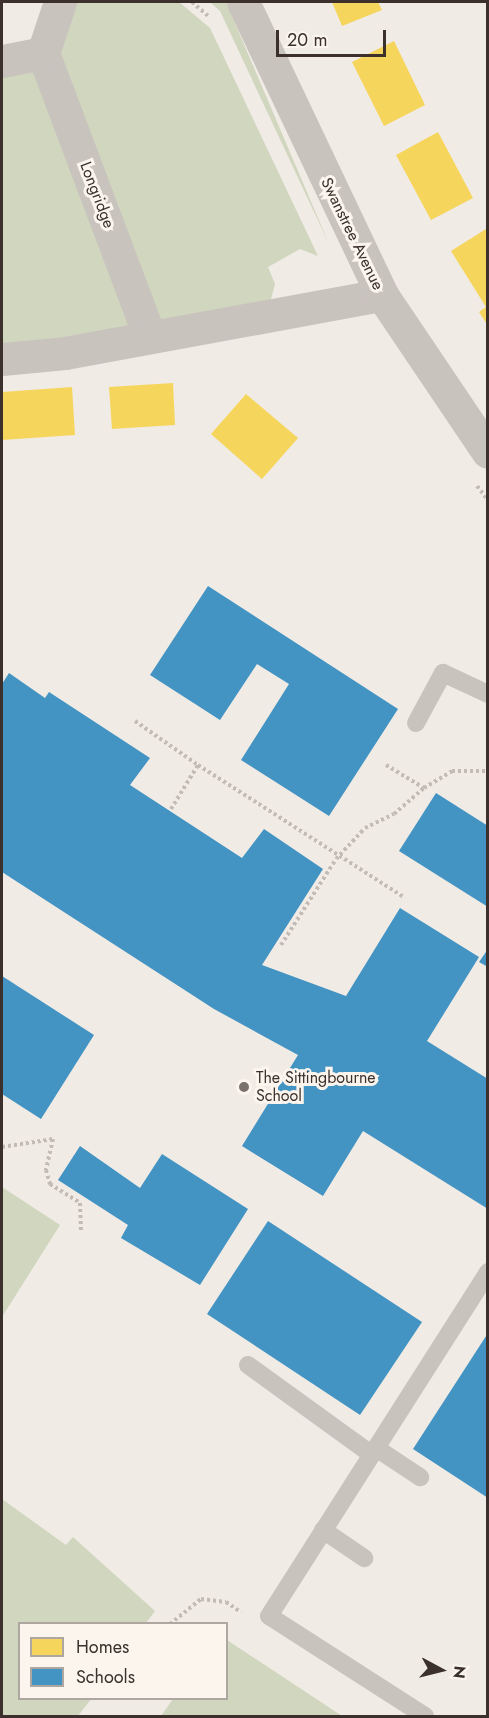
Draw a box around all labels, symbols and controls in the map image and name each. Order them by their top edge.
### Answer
scale bar [279,18,388,56]
text: 20 m [287,27,327,53]
street label: Longridge [76,159,118,231]
street label: Swanstree Avenue [317,175,387,293]
place label: The Sittingbourne School [256,1068,376,1106]
marker: The Sittingbourne School [237,1080,251,1094]
legend [18,1622,228,1700]
text: Homes [76,1634,129,1660]
north arrow [411,1640,471,1700]
text: Schools [76,1664,135,1690]
text: N [447,1665,472,1680]

